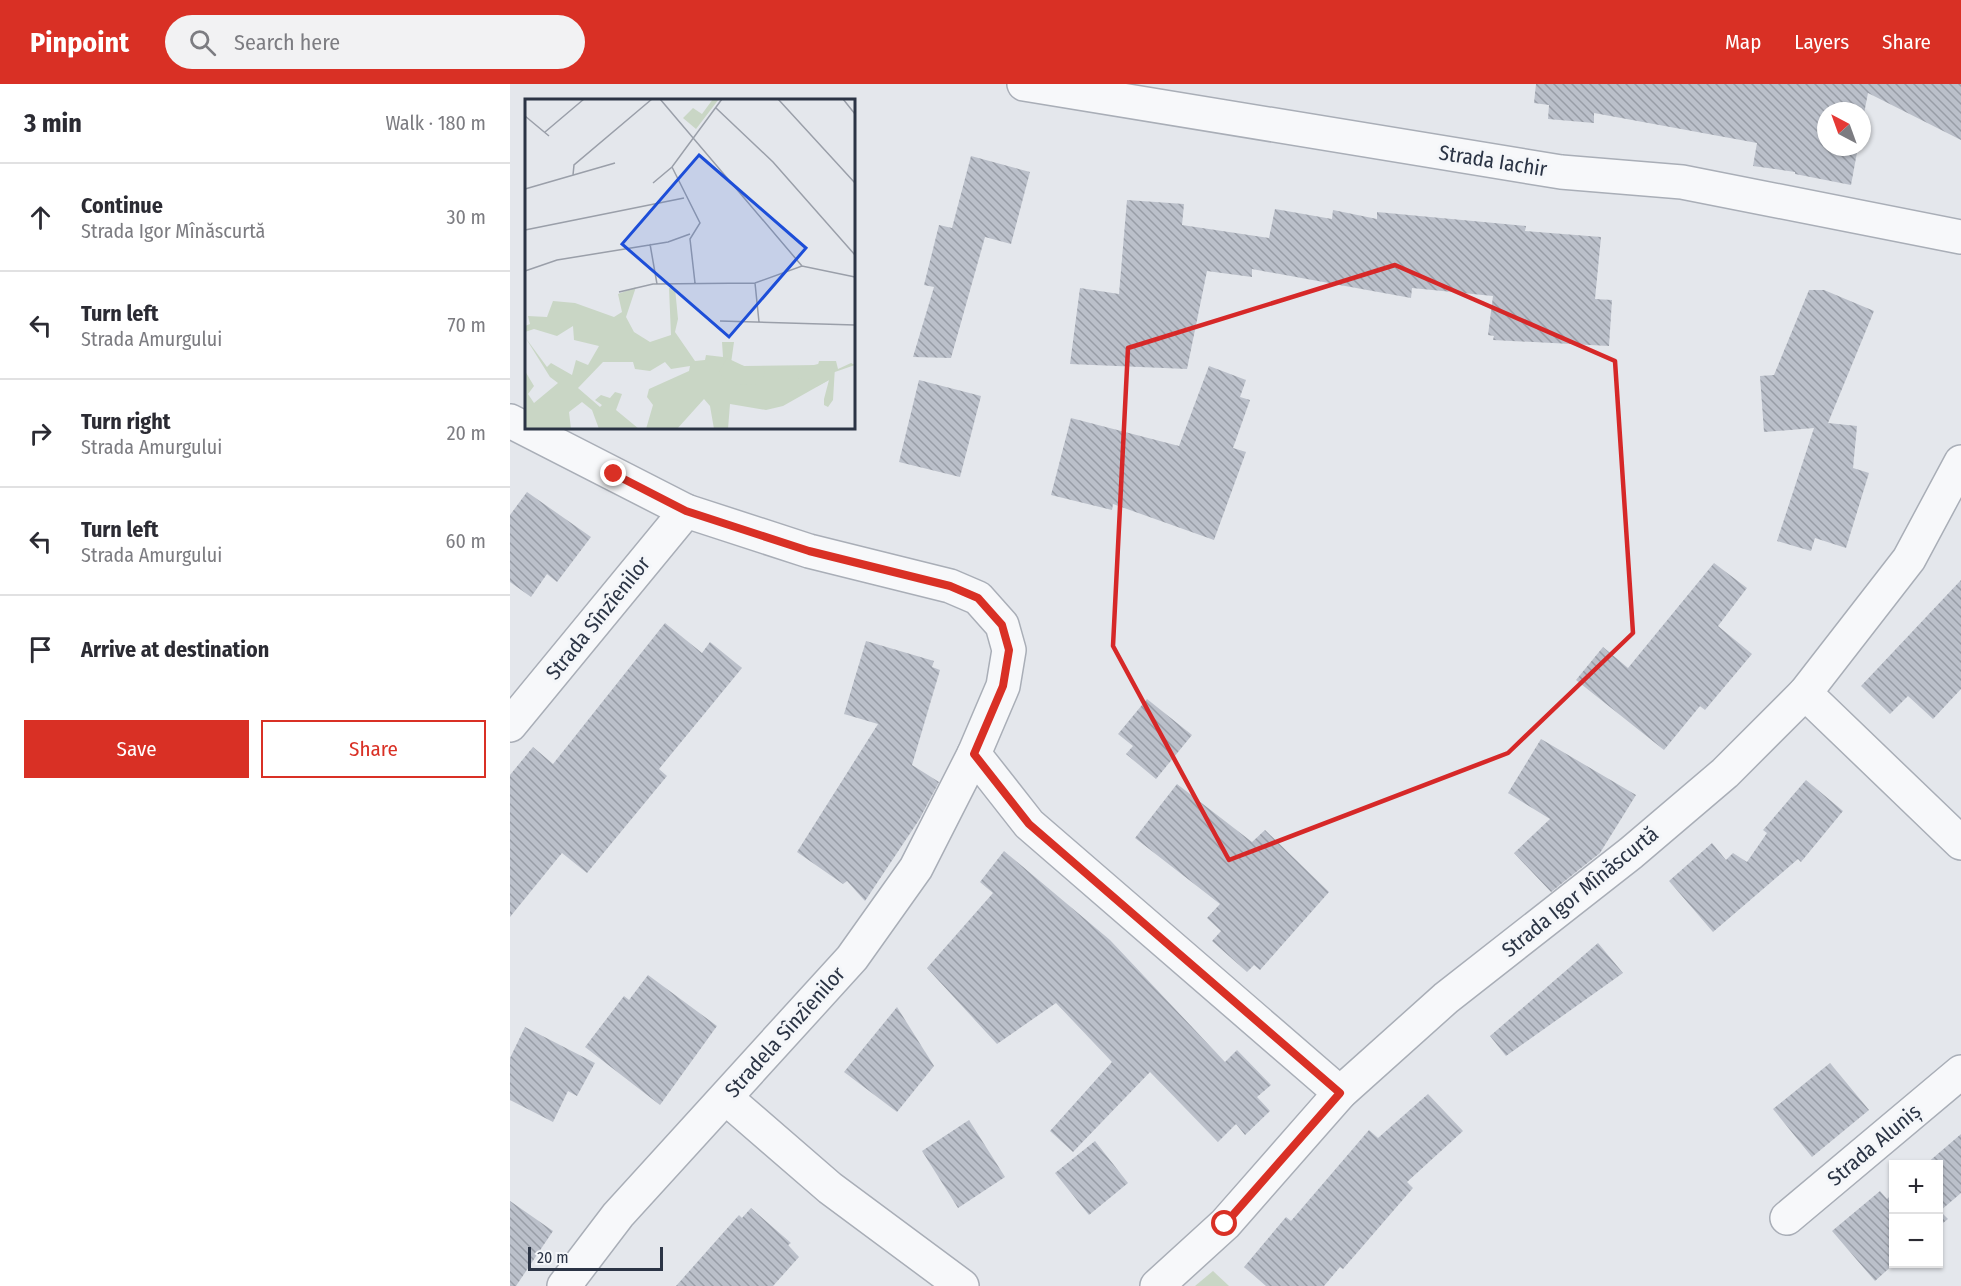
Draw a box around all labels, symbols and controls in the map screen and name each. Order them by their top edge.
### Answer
search box [165,15,585,69]
text: Pinpoint [30,26,129,59]
icon: search [186,26,219,59]
text: Search here [234,29,340,56]
text: Map [1725,29,1761,55]
text: Layers [1794,29,1849,55]
text: Share [1882,29,1931,55]
inset map [525,99,855,429]
north arrow [1817,102,1871,156]
text: 3 min [24,108,82,139]
text: Walk · 180 m [385,111,486,135]
street label: Strada Iachir [1437,140,1550,182]
text: Continue [81,192,163,219]
icon: ahead [24,201,57,234]
text: 30 m [446,205,486,229]
text: Strada Igor Mînăscurtă [81,219,265,243]
text: Turn left [81,300,159,327]
icon: left [24,309,57,342]
text: 70 m [448,313,486,337]
text: Strada Amurgului [81,327,222,351]
text: Turn right [81,408,170,435]
icon: right [24,417,57,450]
text: 20 m [447,421,486,445]
text: Strada Amurgului [81,435,222,459]
route end [600,460,626,486]
text: Turn left [81,516,159,543]
icon: left [24,525,57,558]
text: 60 m [446,529,486,553]
text: Strada Amurgului [81,543,222,567]
street label: Strada Sînzîenilor [540,550,656,685]
icon: arrive [24,633,57,666]
text: Arrive at destination [81,636,269,663]
button: Save [24,720,249,778]
button: Share [261,720,486,778]
street label: Strada Igor Mînăscurtă [1497,821,1663,963]
street label: Stradela Sînzîenilor [719,961,851,1103]
street label: Strada Aluniș [1822,1099,1926,1191]
map controls [1889,1160,1943,1268]
button: + [1889,1160,1943,1214]
route start [1211,1210,1237,1236]
button: − [1889,1214,1943,1268]
scale bar [528,1244,663,1272]
text: 20 m [537,1248,568,1267]

